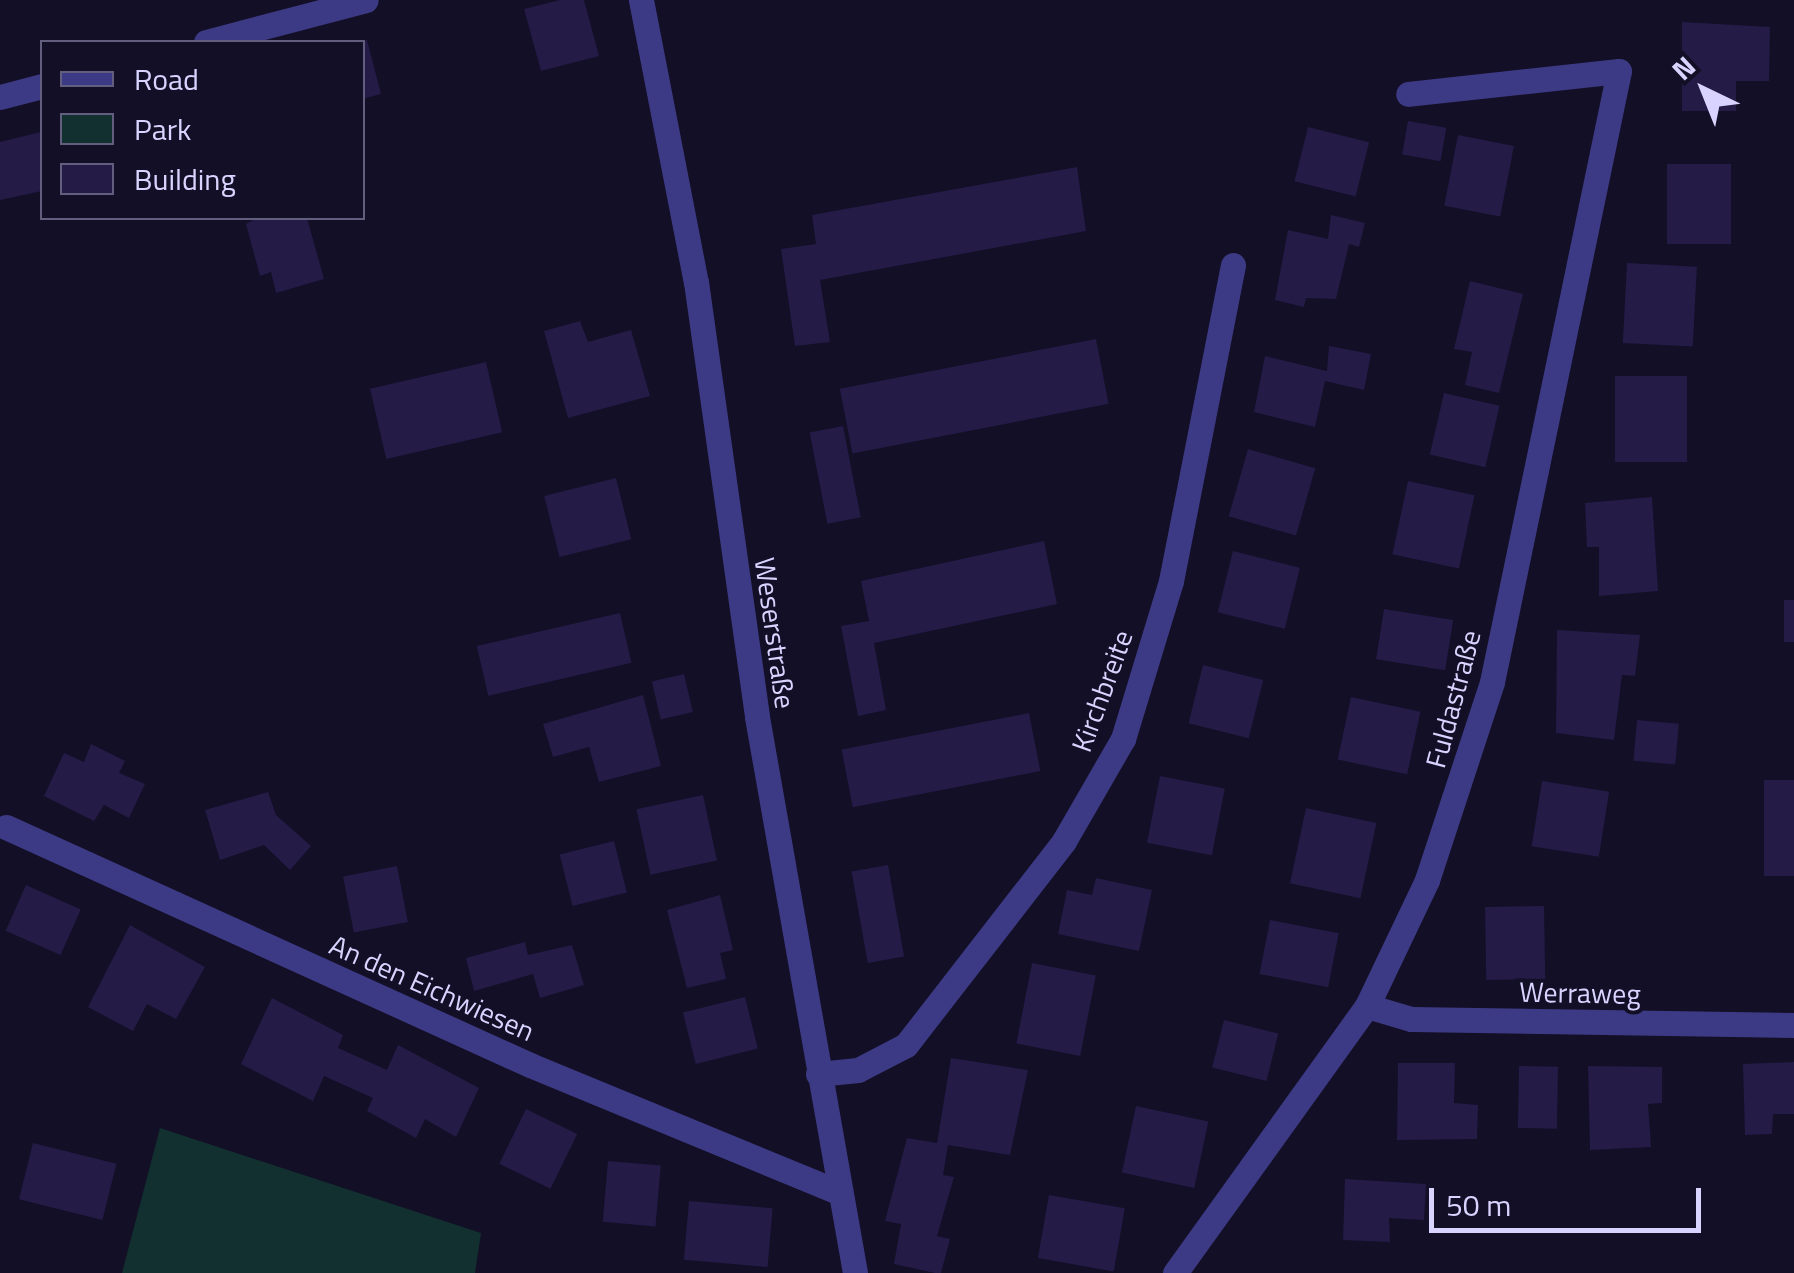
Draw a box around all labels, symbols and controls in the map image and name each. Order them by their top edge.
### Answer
legend [40,40,365,220]
north arrow [1654,40,1754,140]
text: N [1661,45,1705,90]
text: Road [134,56,199,102]
text: Park [134,106,191,152]
text: Building [134,156,236,202]
street label: Weserstraße [748,555,802,711]
street label: Kirchbreite [1064,626,1140,756]
street label: Fuldastraße [1419,626,1487,772]
street label: An den Eichwiesen [324,928,540,1048]
street label: Werraweg [1519,975,1641,1011]
scale bar [1434,1168,1706,1230]
text: 50 m [1446,1182,1511,1228]

